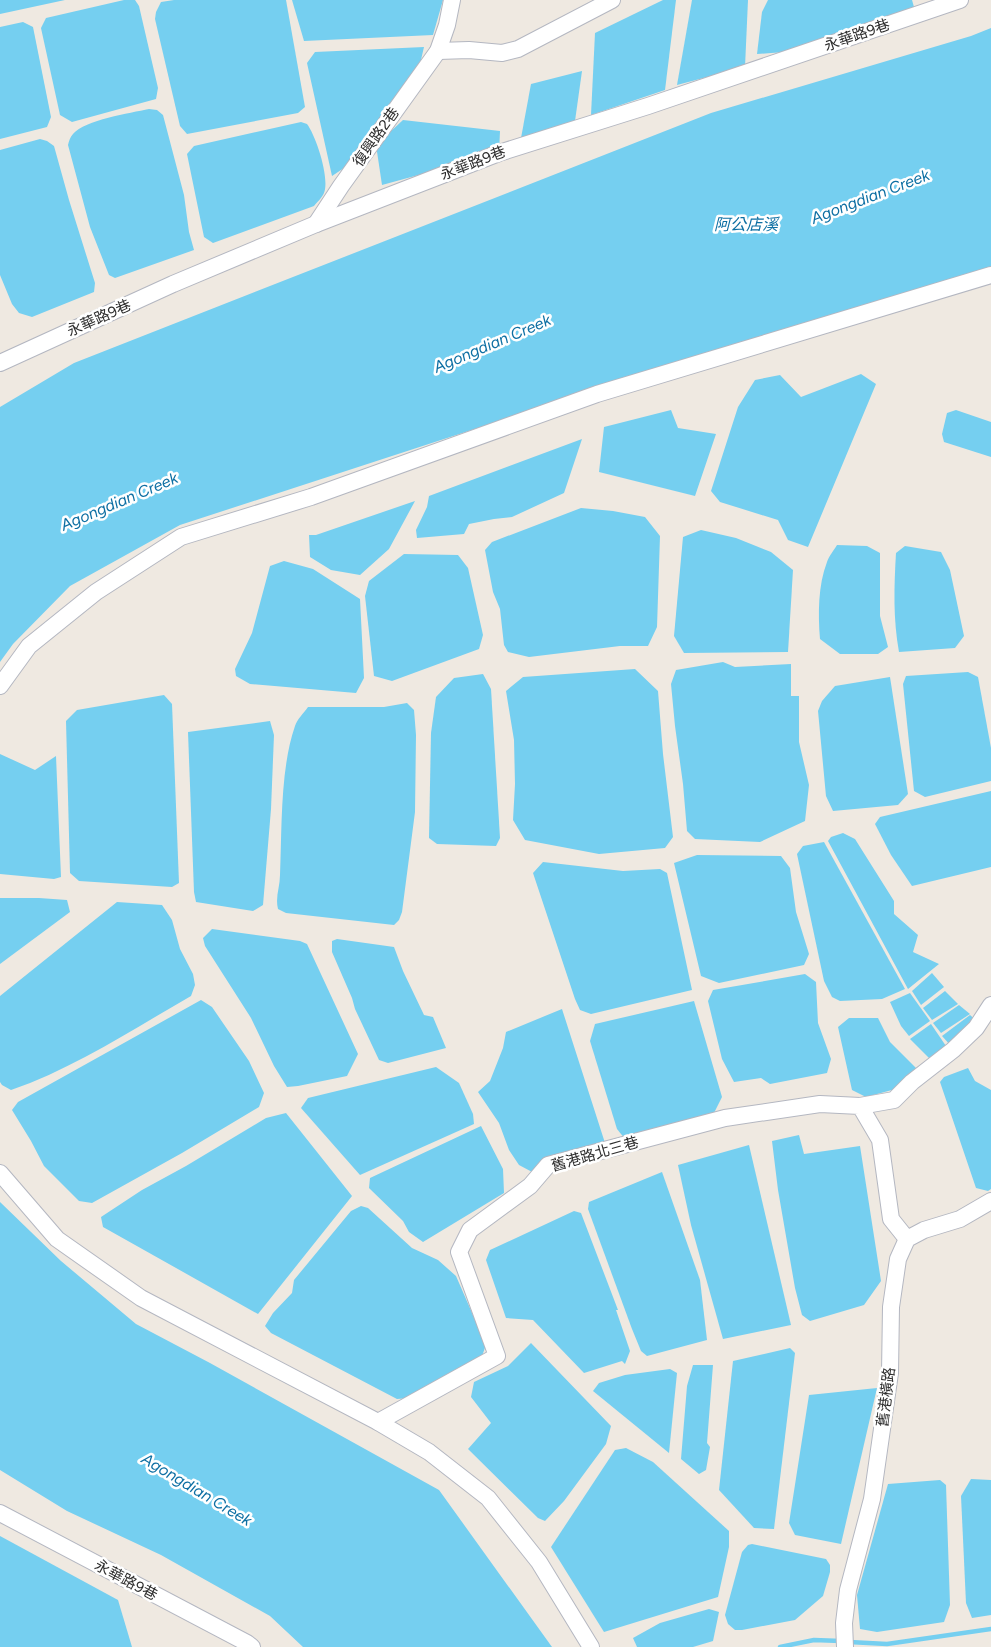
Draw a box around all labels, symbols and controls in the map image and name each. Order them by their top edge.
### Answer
street label: 永華路9巷 [822,15,892,55]
street label: 復興路2巷 [349,104,403,170]
street label: 永華路9巷 [438,142,508,184]
water label: Agongdian Creek [807,165,933,228]
water label: 阿公店溪 [714,215,780,234]
street label: 永華路9巷 [64,296,134,340]
water label: Agongdian Creek [430,310,555,377]
water label: Agongdian Creek [57,468,182,535]
street label: 舊港路北三巷 [549,1133,641,1175]
street label: 舊港橫路 [873,1366,899,1428]
water label: Agongdian Creek [137,1448,256,1531]
street label: 永華路9巷 [92,1556,160,1604]

